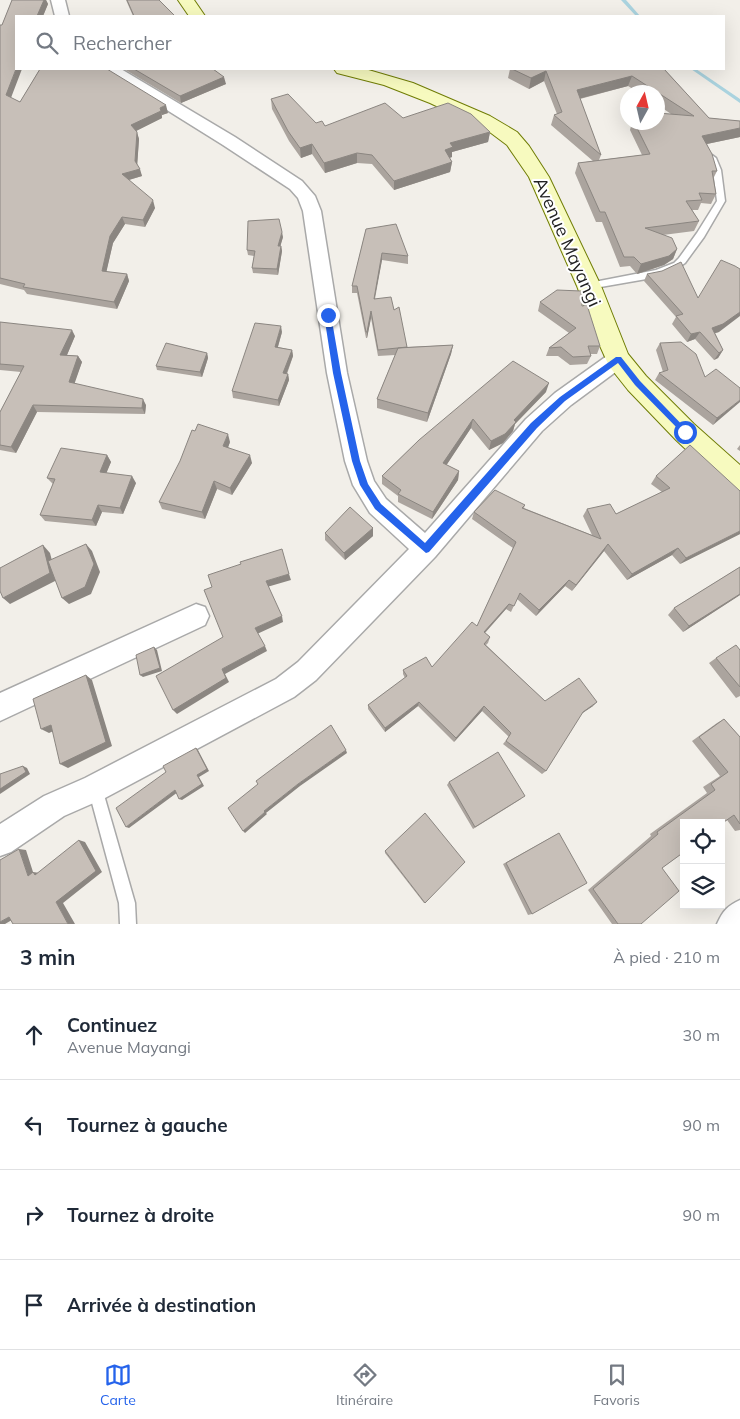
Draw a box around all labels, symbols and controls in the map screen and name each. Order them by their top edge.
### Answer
search box [15,15,725,70]
icon: search [33,29,61,57]
text: Rechercher [73,31,172,55]
north arrow [620,85,665,130]
street label: Avenue Mayangi [529,173,606,310]
route end [317,304,340,327]
route start [674,421,697,444]
map controls [680,819,725,909]
button: locate [680,819,725,864]
button: layers [680,864,725,909]
text: 3 min [20,944,75,970]
text: À pied · 210 m [613,947,720,967]
text: Continuez [67,1013,157,1037]
icon: ahead [20,1021,48,1049]
text: 30 m [683,1025,720,1045]
text: Avenue Mayangi [67,1037,191,1057]
icon: left [20,1111,48,1139]
text: Tournez à gauche [67,1113,228,1137]
text: 90 m [683,1115,720,1135]
icon: right [20,1201,48,1229]
text: Tournez à droite [67,1203,214,1227]
text: 90 m [683,1205,720,1225]
icon: arrive [20,1291,48,1319]
text: Arrivée à destination [67,1293,256,1317]
tab: Carte [100,1361,136,1409]
tab: Itinéraire [336,1361,393,1409]
tab: Favoris [593,1361,640,1409]

